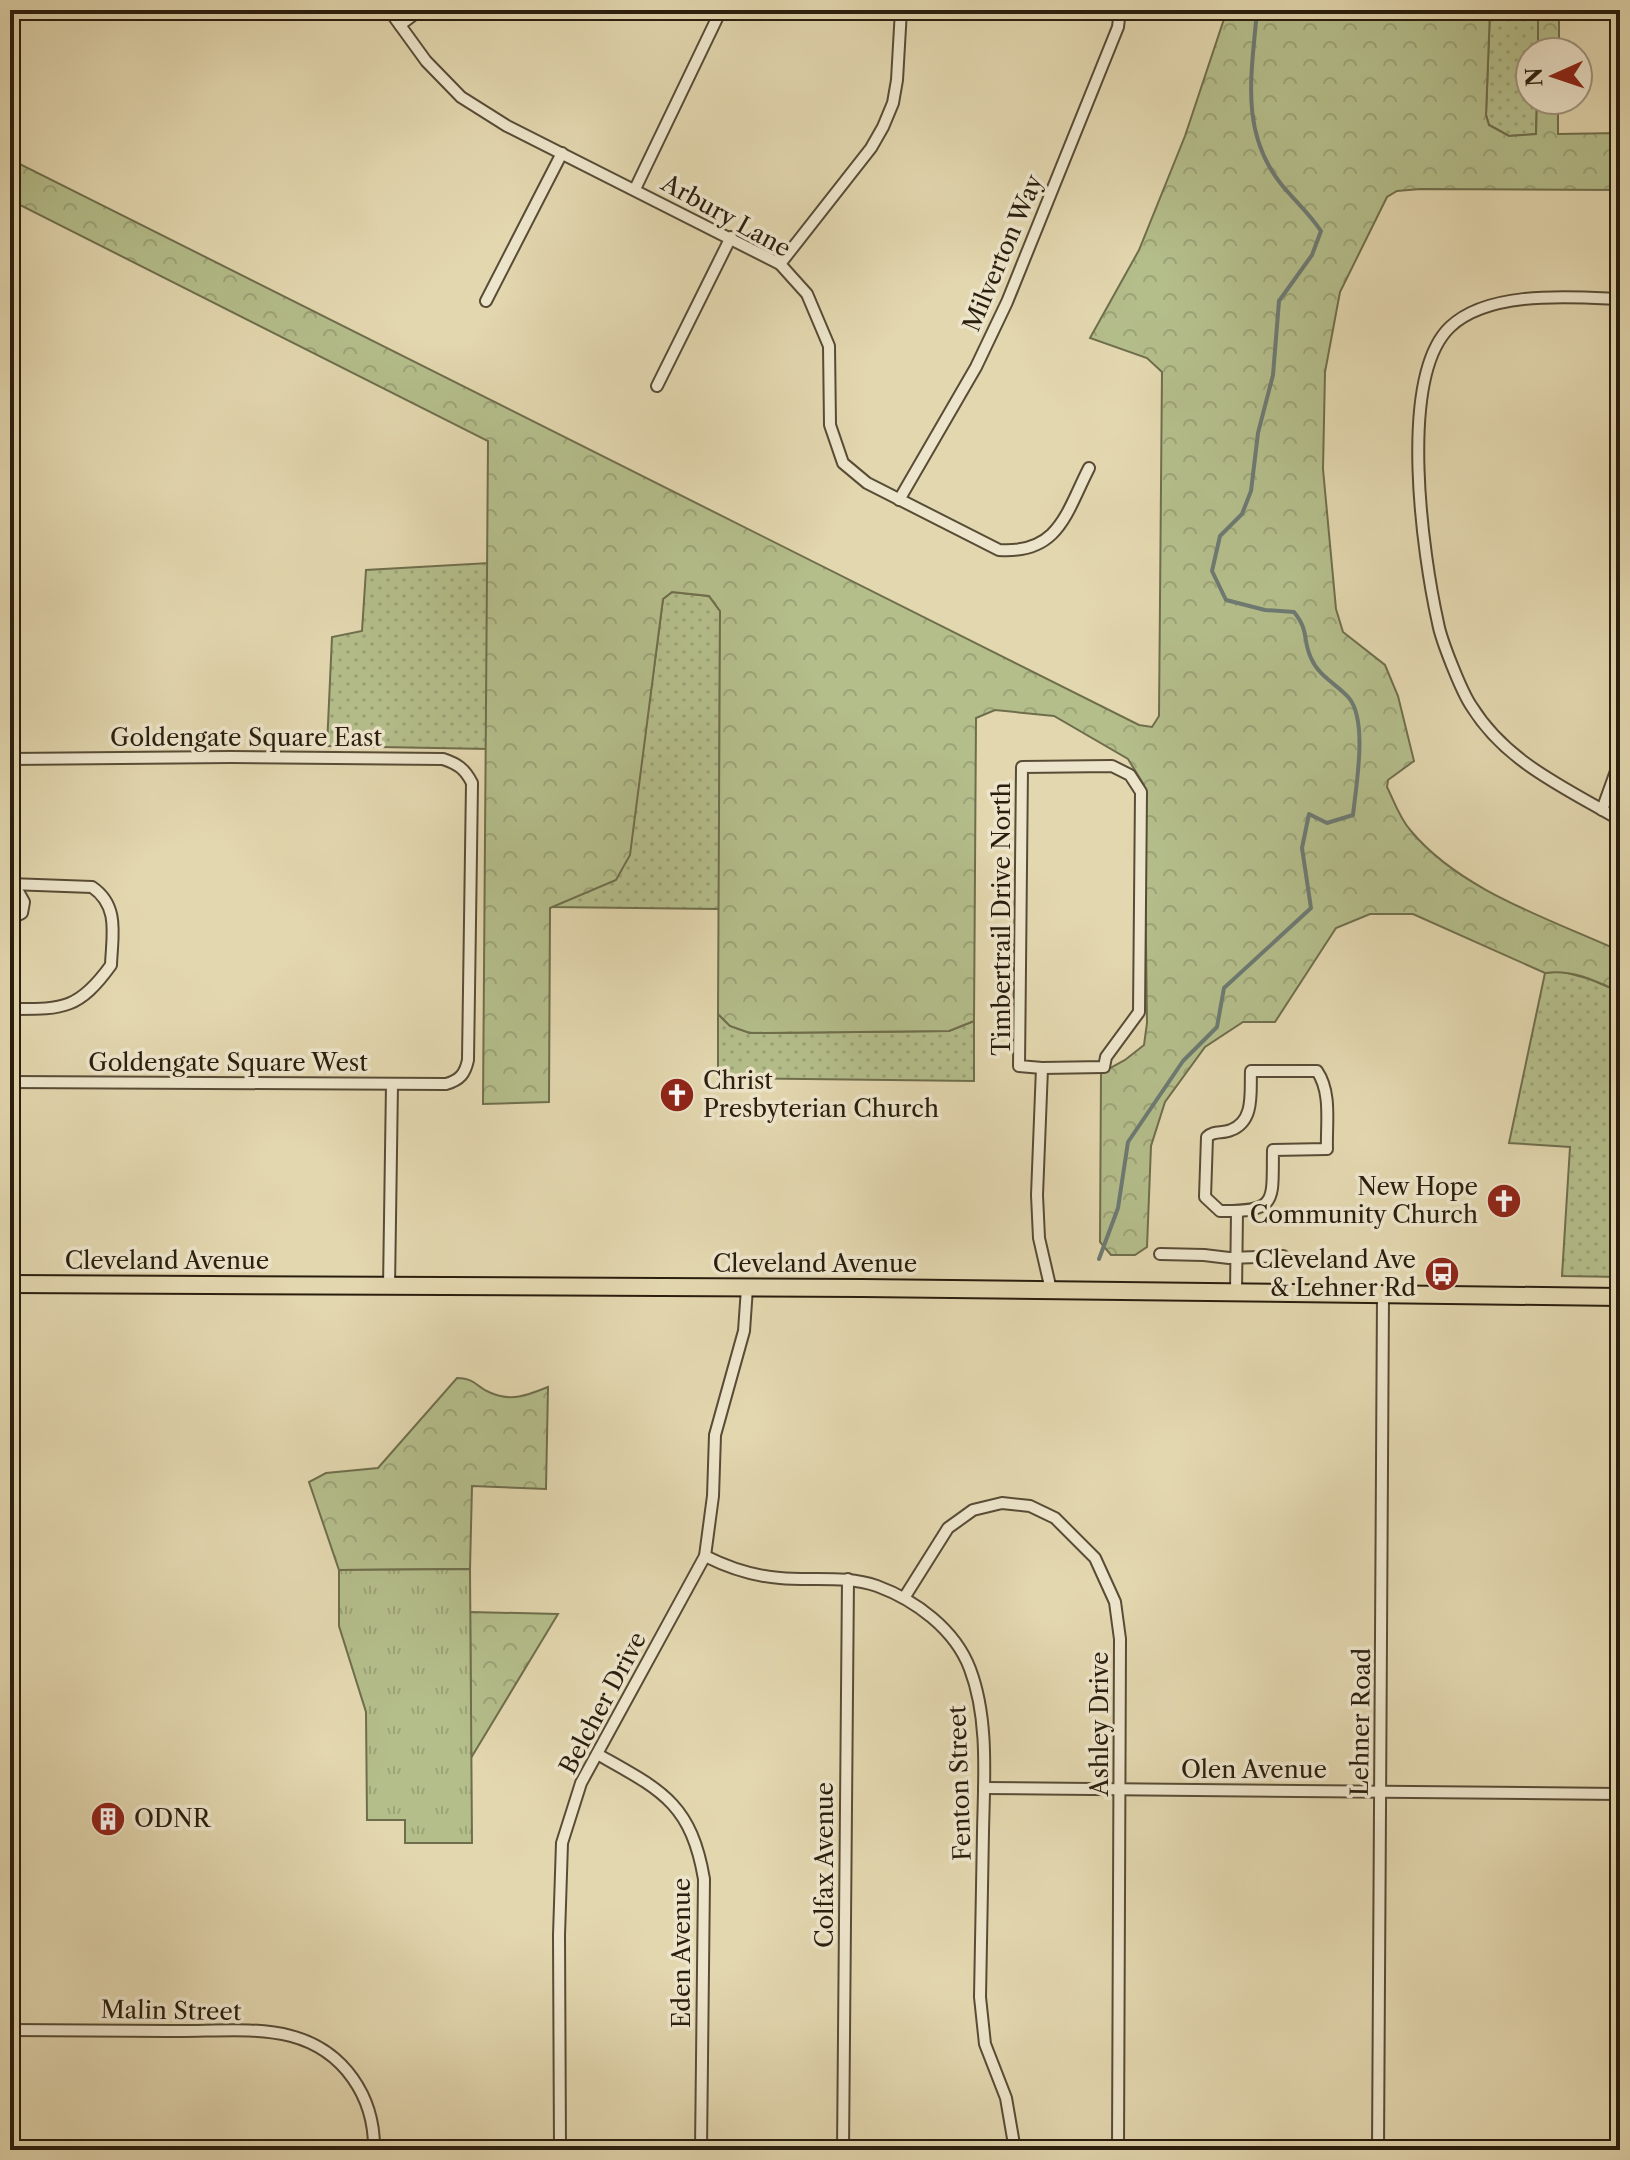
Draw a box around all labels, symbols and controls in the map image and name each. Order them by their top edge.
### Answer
north arrow [1514,36,1594,116]
text: N [1521,67,1549,87]
street label: Arbury Lane [656,168,796,263]
street label: Milverton Way [956,169,1049,336]
street label: Goldengate Square East [110,723,382,752]
street label: Timbertrail Drive North [987,782,1016,1056]
street label: Goldengate Square West [88,1048,368,1077]
place label: Christ Presbyterian Church [703,1066,939,1123]
church icon: Christ Presbyterian Church [658,1076,696,1114]
place label: New Hope Community Church [1250,1172,1478,1229]
church icon: New Hope Community Church [1485,1182,1523,1220]
place label: Cleveland Ave & Lehner Rd [1255,1245,1416,1302]
street label: Cleveland Avenue [65,1246,269,1275]
street label: Cleveland Avenue [713,1249,917,1278]
bus stop icon: Cleveland Ave & Lehner Rd [1423,1255,1461,1293]
street label: Belcher Drive [553,1627,652,1779]
street label: Lehner Road [1345,1647,1376,1796]
street label: Ashley Drive [1085,1652,1114,1797]
street label: Fenton Street [942,1704,977,1861]
street label: Olen Avenue [1181,1755,1327,1784]
street label: Colfax Avenue [810,1782,839,1948]
building icon: ODNR [89,1800,127,1838]
place label: ODNR [134,1804,212,1833]
street label: Eden Avenue [667,1878,696,2028]
street label: Malin Street [100,1995,242,2026]

